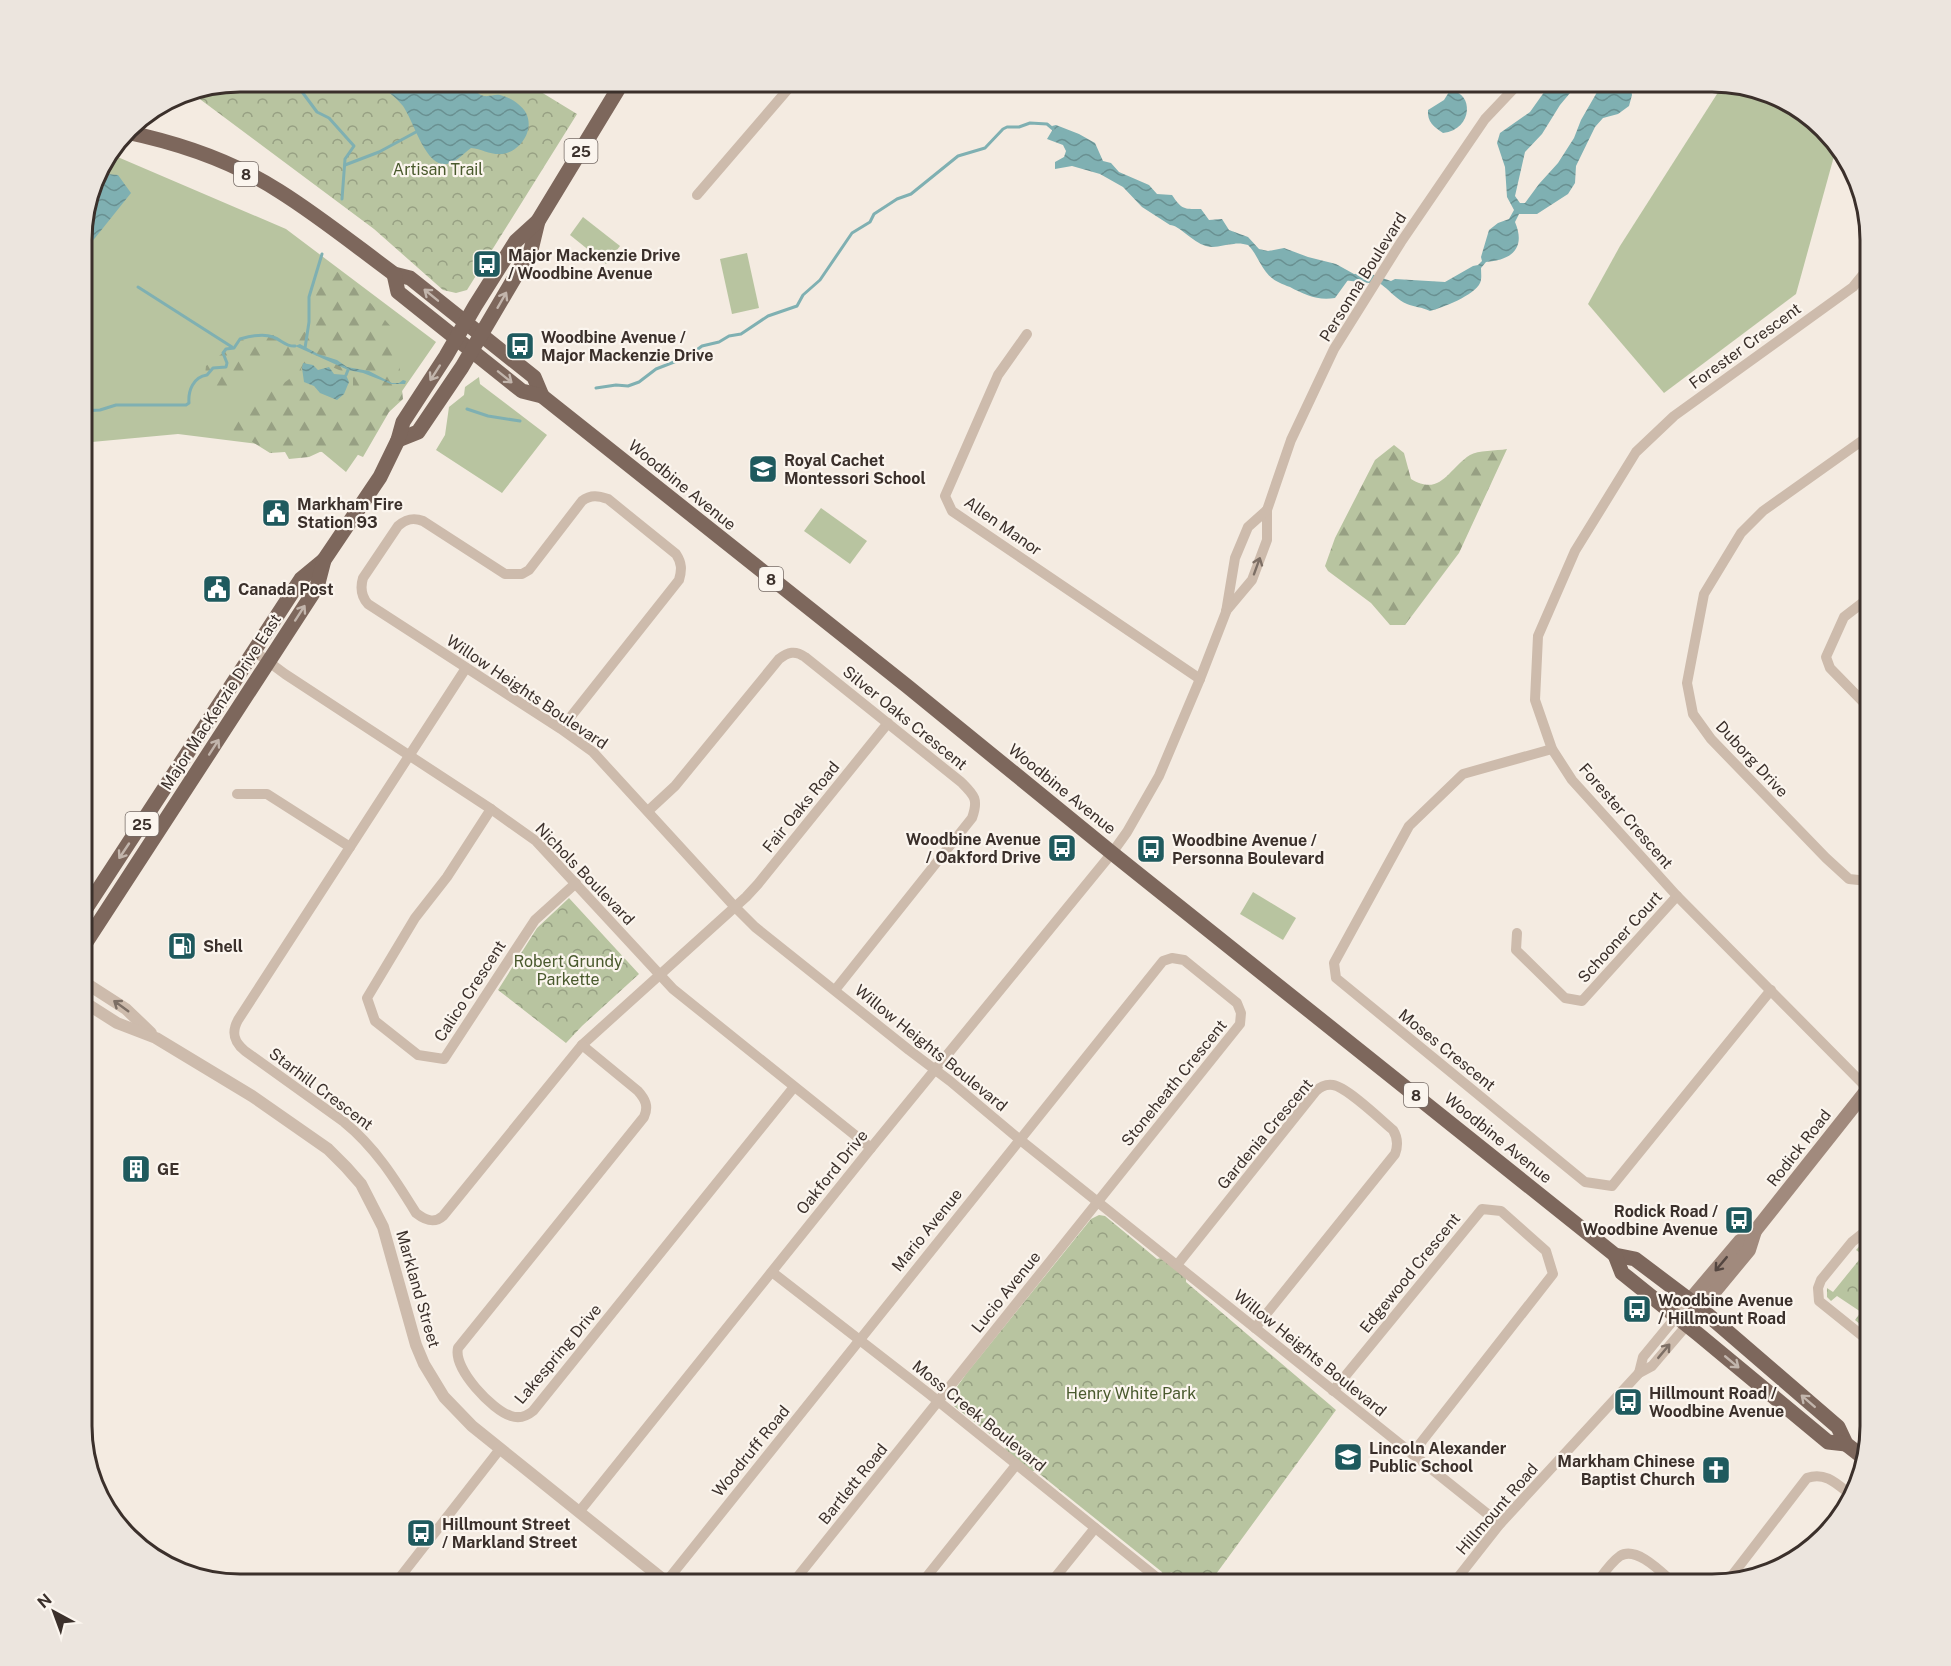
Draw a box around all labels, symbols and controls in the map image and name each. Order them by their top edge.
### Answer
road number: 25 [564,139,598,163]
park label: Artisan Trail [393,160,483,179]
road number: 8 [234,162,258,186]
street label: Personna Boulevard [1316,209,1410,345]
place label: Major Mackenzie Drive / Woodbine Avenue [508,246,680,283]
bus stop icon: Major Mackenzie Drive / Woodbine Avenue [471,248,503,280]
one-way arrow [424,289,440,302]
one-way arrow [496,292,508,309]
street label: Forester Crescent [1685,299,1805,393]
place label: Woodbine Avenue / Major Mackenzie Drive [541,328,713,365]
bus stop icon: Woodbine Avenue / Major Mackenzie Drive [504,330,536,362]
one-way arrow [429,364,442,381]
one-way arrow [497,371,513,384]
street label: Woodbine Avenue [624,436,740,534]
place label: Royal Cachet Montessori School [784,451,926,488]
school or university icon: Royal Cachet Montessori School [747,453,779,485]
street label: Allen Manor [961,492,1045,560]
place label: Markham Fire Station 93 [297,495,403,532]
public building icon: Markham Fire Station 93 [260,497,292,529]
one-way arrow [1253,557,1264,575]
road number: 8 [759,567,783,591]
public building icon: Canada Post [201,573,233,605]
place label: Canada Post [238,580,334,599]
one-way arrow [295,605,307,622]
street label: Major MacKenzie Drive East [157,610,285,794]
street label: Willow Heights Boulevard [443,631,611,753]
street label: Silver Oaks Crescent [839,662,971,774]
street label: Duborg Drive [1712,717,1792,801]
one-way arrow [207,738,220,755]
street label: Woodbine Avenue [1004,740,1120,838]
street label: Fair Oaks Road [759,758,843,856]
street label: Forester Crescent [1575,759,1677,873]
road number: 25 [126,812,158,836]
street label: Nichols Boulevard [531,819,639,929]
place label: Woodbine Avenue / Oakford Drive [906,830,1041,867]
place label: Woodbine Avenue / Personna Boulevard [1172,831,1324,868]
bus stop icon: Woodbine Avenue / Oakford Drive [1046,832,1078,864]
bus stop icon: Woodbine Avenue / Personna Boulevard [1135,833,1167,865]
one-way arrow [118,842,130,859]
street label: Schooner Court [1574,887,1666,987]
fuel station icon: Shell [166,930,198,962]
place label: Shell [203,937,243,956]
street label: Calico Crescent [430,937,510,1045]
park label: Robert Grundy Parkette [513,952,623,989]
street label: Willow Heights Boulevard [851,981,1011,1115]
one-way arrow [113,1000,129,1012]
street label: Moses Crescent [1395,1005,1499,1095]
street label: Stoneheath Crescent [1117,1016,1231,1150]
street label: Starhill Crescent [265,1044,377,1134]
street label: Gardenia Crescent [1213,1075,1317,1193]
road number: 8 [1404,1083,1428,1107]
street label: Woodbine Avenue [1440,1089,1556,1187]
street label: Rodick Road [1763,1106,1835,1190]
street label: Oakford Drive [792,1126,872,1218]
building icon: GE [120,1153,152,1185]
place label: GE [157,1160,179,1179]
street label: Mario Avenue [888,1185,966,1275]
place label: Rodick Road / Woodbine Avenue [1583,1202,1718,1239]
bus stop icon: Rodick Road / Woodbine Avenue [1723,1204,1755,1236]
street label: Edgewood Crescent [1356,1209,1464,1337]
street label: Markland Street [392,1228,444,1350]
street label: Lucio Avenue [967,1248,1045,1336]
one-way arrow [1714,1256,1728,1271]
street label: Willow Heights Boulevard [1230,1286,1390,1420]
place label: Woodbine Avenue / Hillmount Road [1658,1291,1793,1328]
bus stop icon: Woodbine Avenue / Hillmount Road [1621,1293,1653,1325]
street label: Lakespring Drive [511,1300,605,1408]
one-way arrow [1658,1343,1671,1359]
street label: Moss Creek Boulevard [908,1356,1050,1476]
one-way arrow [1724,1356,1740,1369]
park label: Henry White Park [1066,1384,1196,1403]
place label: Hillmount Road / Woodbine Avenue [1649,1384,1784,1421]
bus stop icon: Hillmount Road / Woodbine Avenue [1612,1386,1644,1418]
one-way arrow [1801,1394,1816,1408]
street label: Woodruff Road [708,1402,794,1500]
place label: Lincoln Alexander Public School [1369,1439,1507,1476]
street label: Bartlett Road [815,1440,891,1528]
school or university icon: Lincoln Alexander Public School [1332,1441,1364,1473]
place label: Markham Chinese Baptist Church [1557,1452,1695,1489]
church icon: Markham Chinese Baptist Church [1700,1454,1732,1486]
street label: Hillmount Road [1452,1459,1542,1559]
place label: Hillmount Street / Markland Street [442,1515,578,1552]
bus stop icon: Hillmount Street / Markland Street [405,1517,437,1549]
north arrow [24,1582,84,1642]
text: N [34,1590,55,1612]

